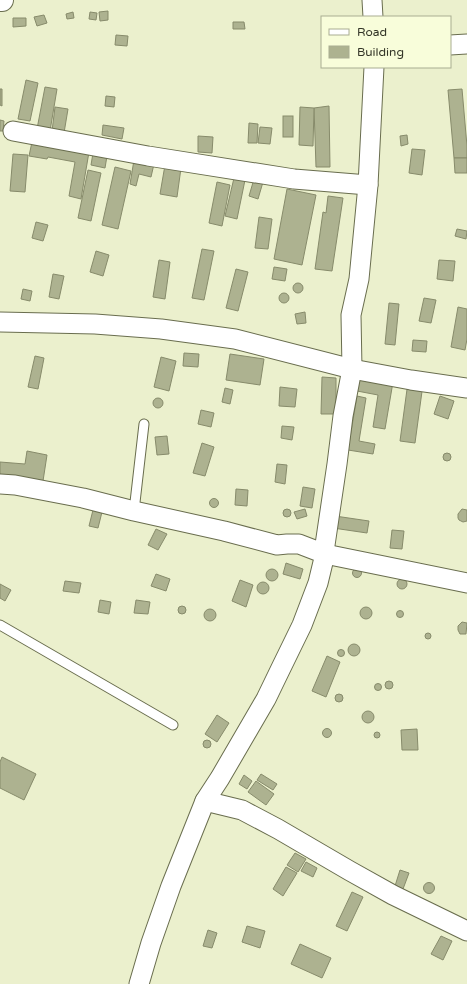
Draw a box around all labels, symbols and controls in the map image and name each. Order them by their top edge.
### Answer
legend [321,16,451,68]
text: Road [357,25,387,39]
text: Building [357,45,404,59]

